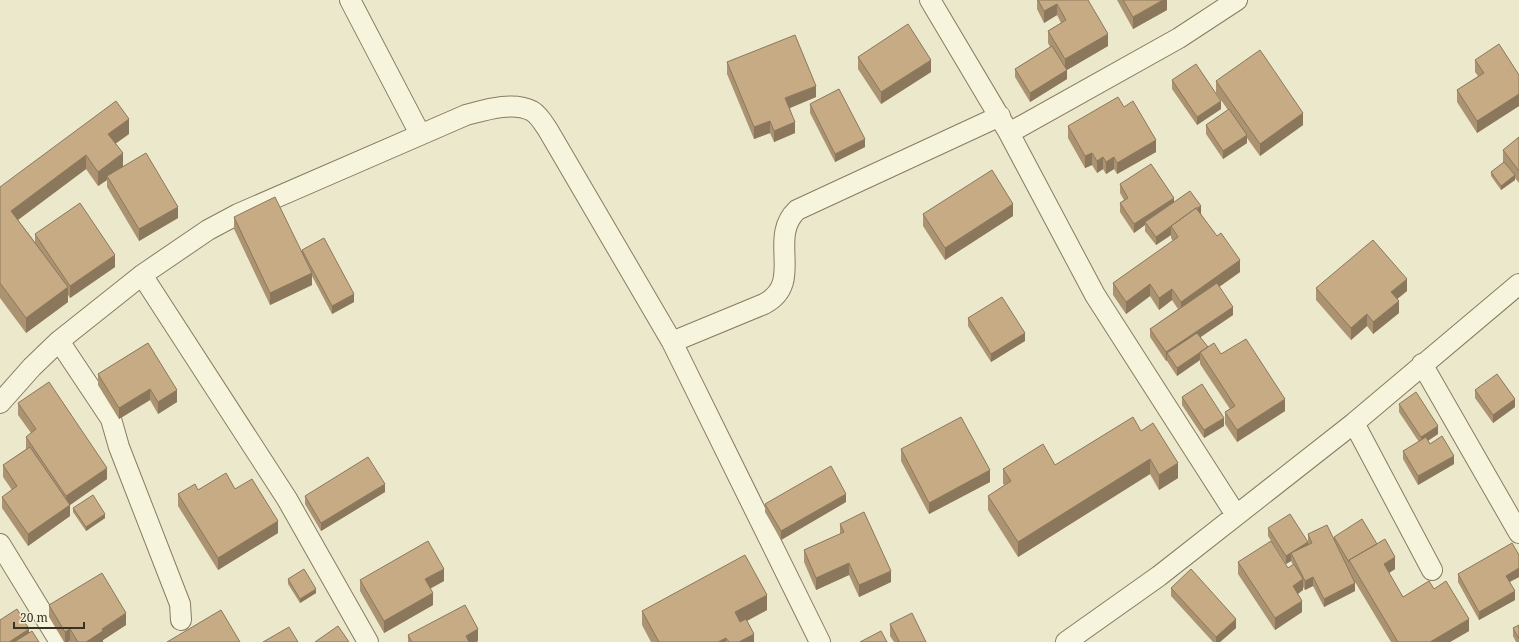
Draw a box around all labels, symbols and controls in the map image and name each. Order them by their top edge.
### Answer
scale bar [14,604,84,630]
text: 20 m [20,609,48,626]

